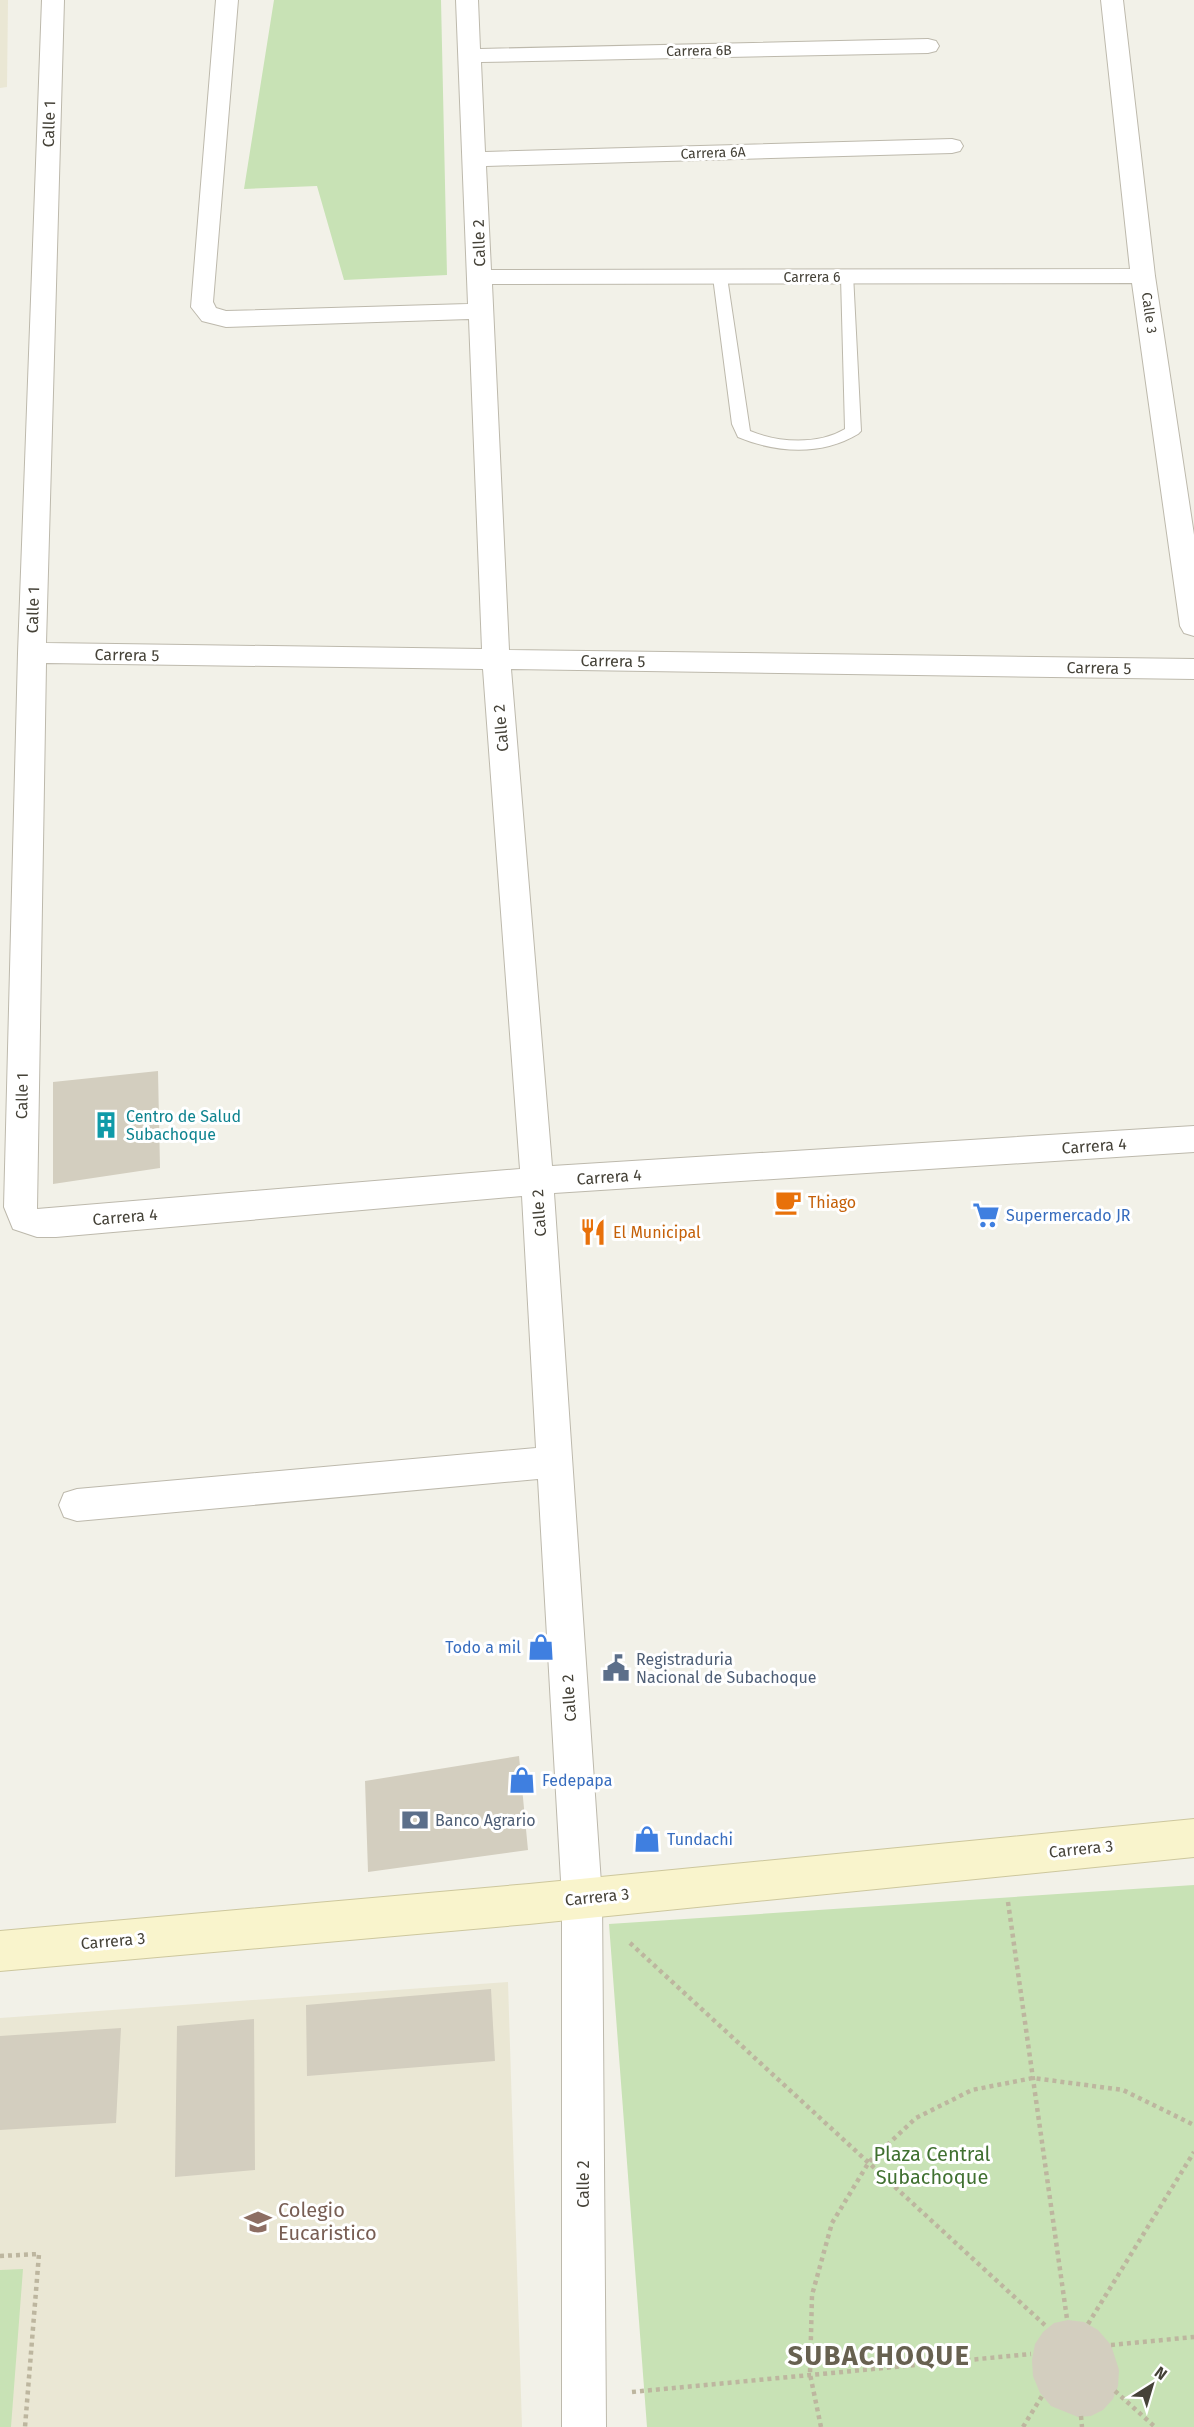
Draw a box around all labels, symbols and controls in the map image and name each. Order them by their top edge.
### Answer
street label: Carrera 6B [666,42,732,60]
street label: Calle 1 [39,100,59,148]
street label: Carrera 6A [680,143,746,163]
street label: Calle 2 [469,219,489,267]
street label: Carrera 6 [783,269,841,286]
street label: Calle 3 [1138,291,1160,335]
street label: Calle 1 [23,586,43,634]
street label: Carrera 5 [94,645,160,665]
street label: Carrera 5 [580,651,646,671]
street label: Carrera 5 [1066,658,1132,678]
street label: Calle 2 [489,703,513,753]
street label: Calle 1 [12,1073,32,1119]
place label: Centro de Salud Subachoque [126,1107,241,1144]
building icon: Centro de Salud Subachoque [91,1110,121,1140]
street label: Carrera 4 [1061,1134,1128,1158]
street label: Carrera 4 [576,1165,643,1189]
cafe icon: Thiago [773,1187,803,1217]
street label: Calle 2 [528,1189,550,1237]
place label: Thiago [808,1193,856,1212]
supermarket icon: Supermercado JR [971,1200,1001,1230]
street label: Carrera 4 [92,1205,159,1229]
place label: Supermercado JR [1006,1206,1131,1225]
restaurant icon: El Municipal [578,1217,608,1247]
place label: El Municipal [613,1223,701,1242]
shop icon: Todo a mil [526,1632,556,1662]
place label: Todo a mil [445,1638,521,1657]
place label: Registraduria Nacional de Subachoque [636,1650,817,1687]
public building icon: Registraduria Nacional de Subachoque [601,1653,631,1683]
street label: Calle 2 [558,1674,580,1722]
shop icon: Fedepapa [507,1765,537,1795]
place label: Fedepapa [542,1771,612,1790]
bank icon: Banco Agrario [400,1805,430,1835]
place label: Banco Agrario [435,1811,536,1830]
shop icon: Tundachi [632,1824,662,1854]
place label: Tundachi [667,1830,733,1849]
street label: Carrera 3 [1048,1836,1114,1862]
street label: Carrera 3 [564,1884,630,1910]
street label: Carrera 3 [80,1929,146,1953]
park label: Plaza Central Subachoque [874,2142,991,2189]
street label: Calle 2 [574,2160,593,2208]
place label: Colegio Eucaristico [278,2198,377,2245]
school or university icon: Colegio Eucaristico [243,2207,273,2237]
district label: SUBACHOQUE [788,2340,970,2372]
north arrow [1122,2355,1182,2415]
text: N [1151,2363,1171,2384]

